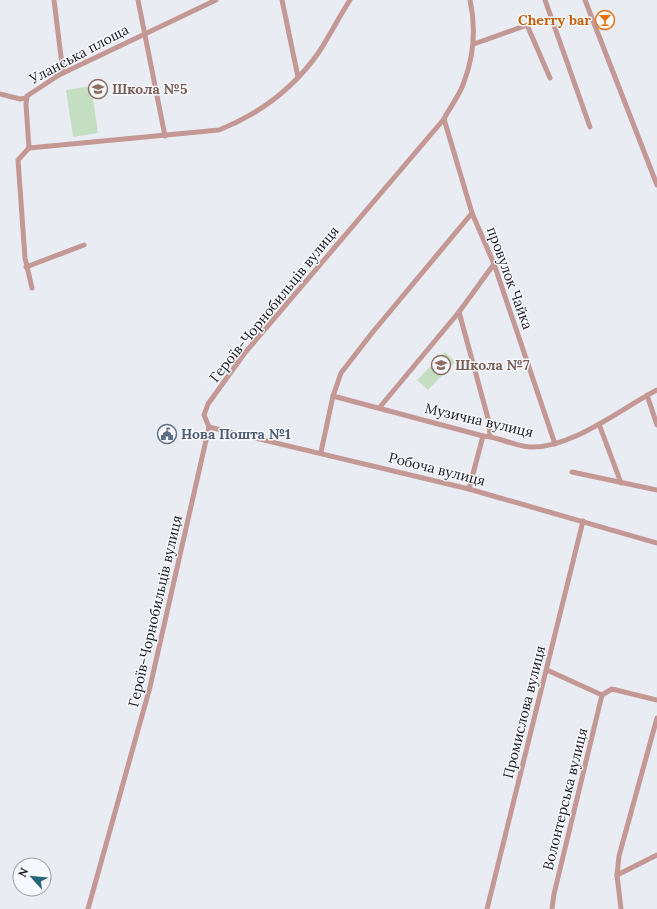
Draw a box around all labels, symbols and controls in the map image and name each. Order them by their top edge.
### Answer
bar icon: Cherry bar [594,9,616,31]
place label: Cherry bar [518,11,591,29]
street label: Уланська площа [25,20,132,88]
school or university icon: Школа №5 [87,78,109,100]
place label: Школа №5 [112,80,188,98]
street label: Героїв-Чорнобильців вулиця [205,222,343,386]
street label: провулок Чайка [483,224,537,332]
school or university icon: Школа №7 [430,354,452,376]
place label: Школа №7 [455,356,530,374]
street label: Музична вулиця [423,399,535,441]
public building icon: Нова Пошта №1 [156,423,178,445]
place label: Нова Пошта №1 [181,425,291,443]
street label: Робоча вулиця [387,448,487,490]
street label: Героїв-Чорнобильців вулиця [124,513,186,709]
street label: Промислова вулиця [499,644,549,780]
street label: Волонтерська вулиця [539,726,591,872]
north arrow [12,857,52,897]
text: N [15,865,31,879]

